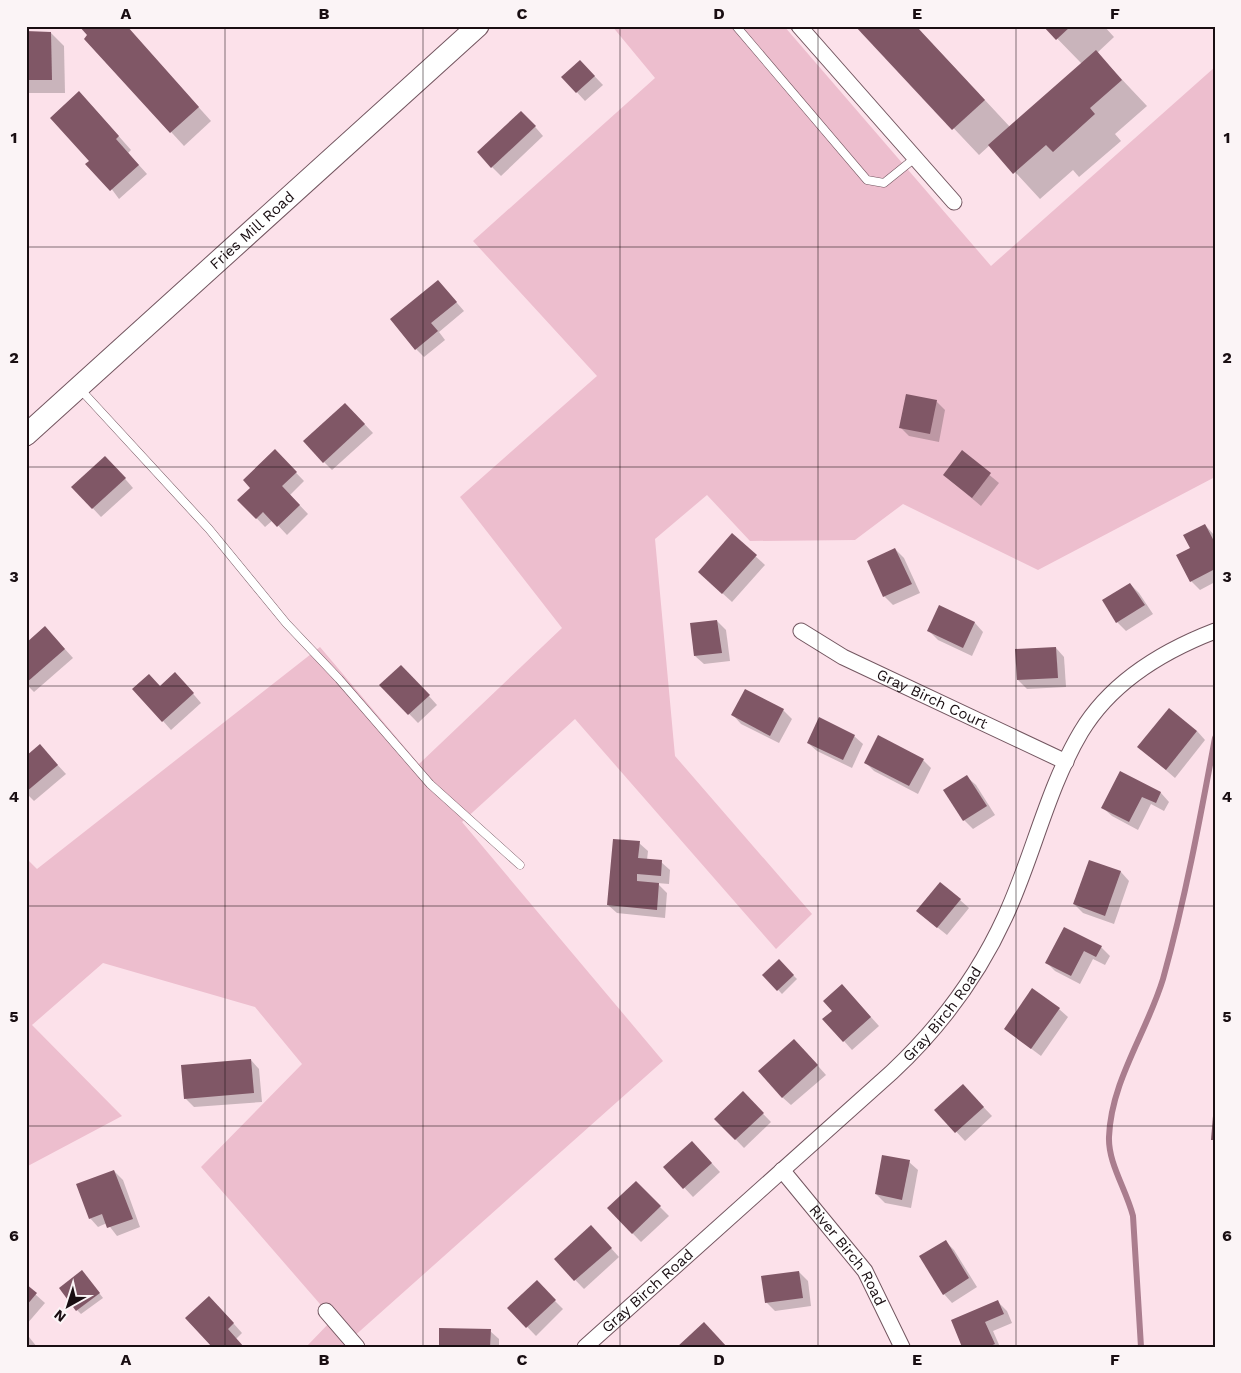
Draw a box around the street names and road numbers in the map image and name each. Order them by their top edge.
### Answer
street label: Fries Mill Road [206,188,298,273]
street label: Gray Birch Court [874,665,991,733]
street label: Gray Birch Road [899,963,985,1065]
street label: River Birch Road [805,1201,890,1309]
street label: Gray Birch Road [598,1245,697,1337]

